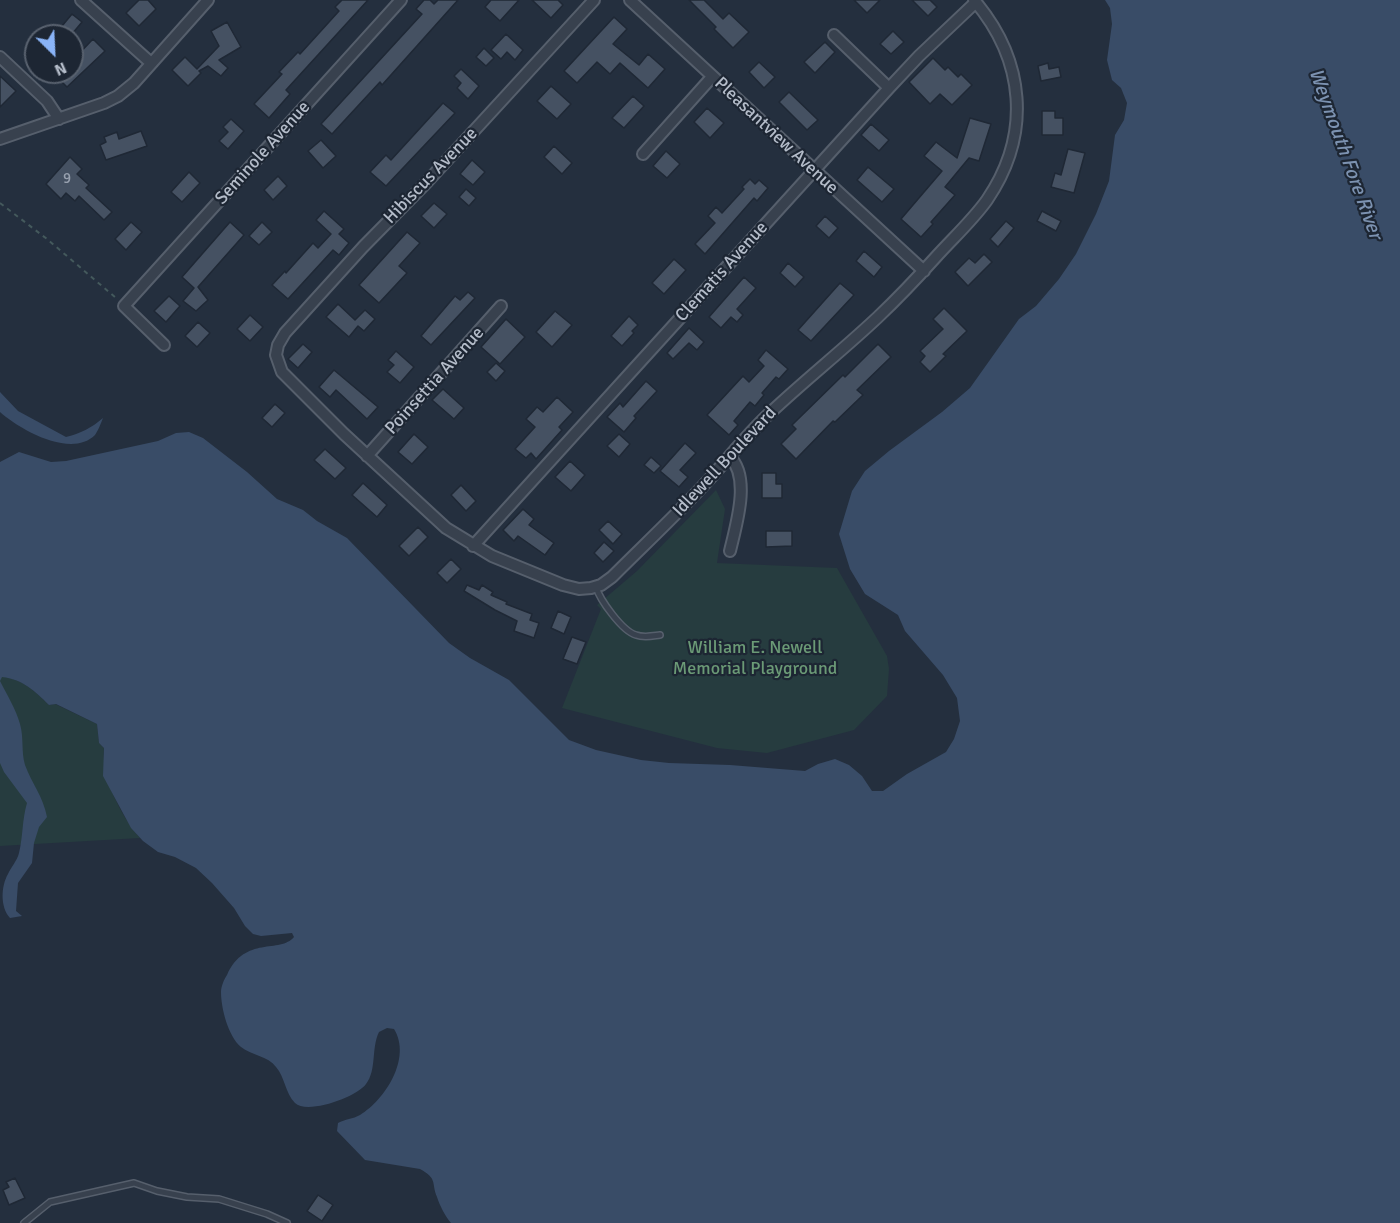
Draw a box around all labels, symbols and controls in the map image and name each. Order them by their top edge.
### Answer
north arrow [24,24,84,84]
text: N [51,57,70,80]
water label: Weymouth Fore River [1303,65,1387,243]
street label: Pleasantview Avenue [710,73,842,199]
street label: Seminole Avenue [211,97,315,209]
street label: Hibiscus Avenue [380,123,482,229]
house number: 9 [63,170,71,188]
street label: Clematis Avenue [671,217,773,327]
street label: Poinsettia Avenue [381,323,489,439]
street label: Idlewell Boulevard [669,403,781,521]
park label: William E. Newell Memorial Playground [673,637,837,680]

